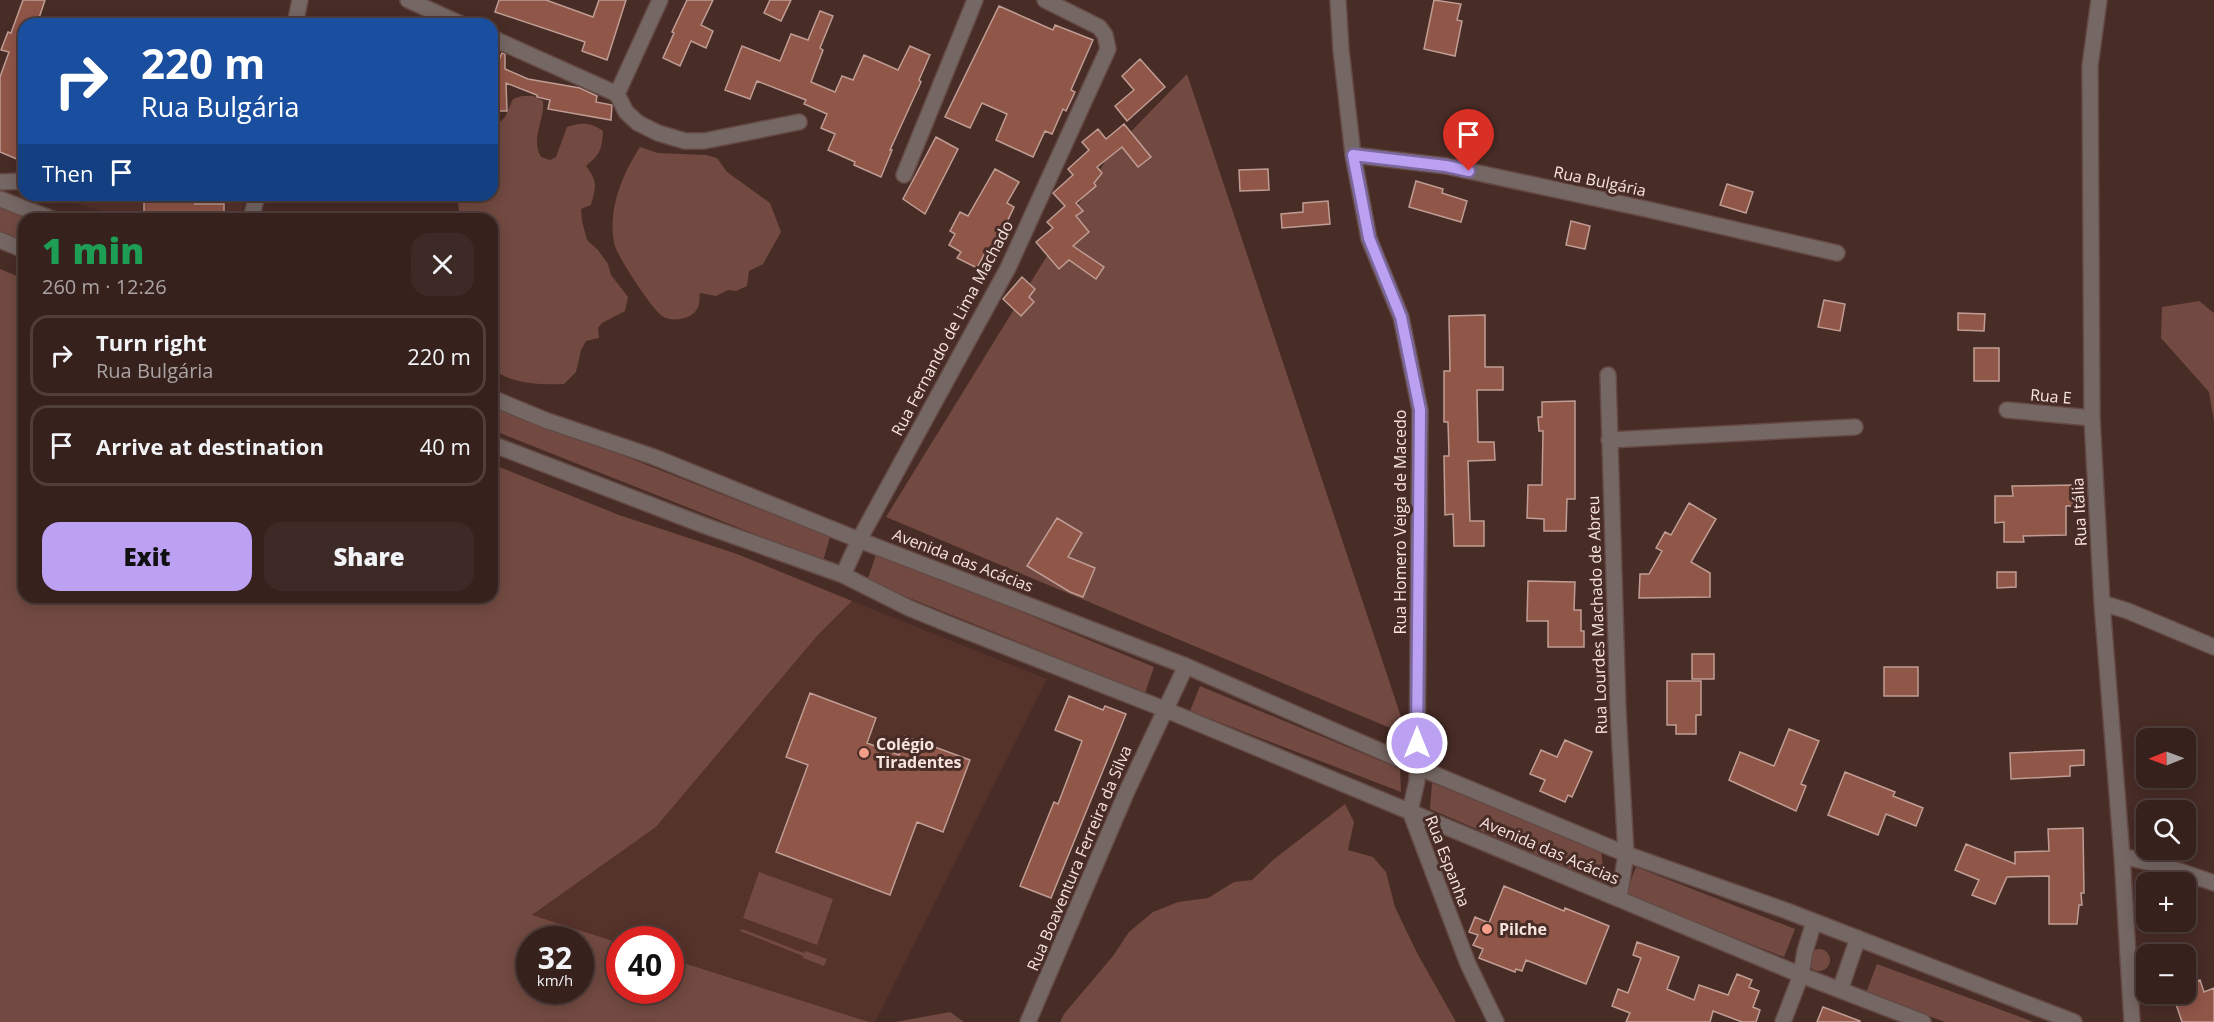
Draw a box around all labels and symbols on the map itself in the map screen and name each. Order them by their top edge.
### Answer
pin [1443,109,1494,171]
street label: Rua Bulgária [1552,160,1648,202]
street label: Rua Fernando de Lima Machado [886,217,1018,439]
street label: Rua E [2029,383,2073,409]
street label: Rua Homero Veiga de Macedo [1389,410,1411,634]
street label: Rua Itália [2066,477,2092,547]
street label: Rua Lourdes Machado de Abreu [1582,495,1612,735]
street label: Avenida das Acácias [889,523,1037,597]
position arrow [1385,711,1449,775]
north arrow [2136,728,2196,788]
place label: Colégio Tiradentes [876,733,962,773]
street label: Rua Boaventura Ferreira da Silva [1021,742,1137,974]
marker: Colégio Tiradentes [857,746,871,760]
street label: Avenida das Acácias [1477,811,1623,889]
street label: Rua Espanha [1420,812,1476,910]
place label: Pilche [1499,918,1547,940]
marker: Pilche [1480,922,1494,936]
speed limit sign: 40 [606,926,684,1004]

